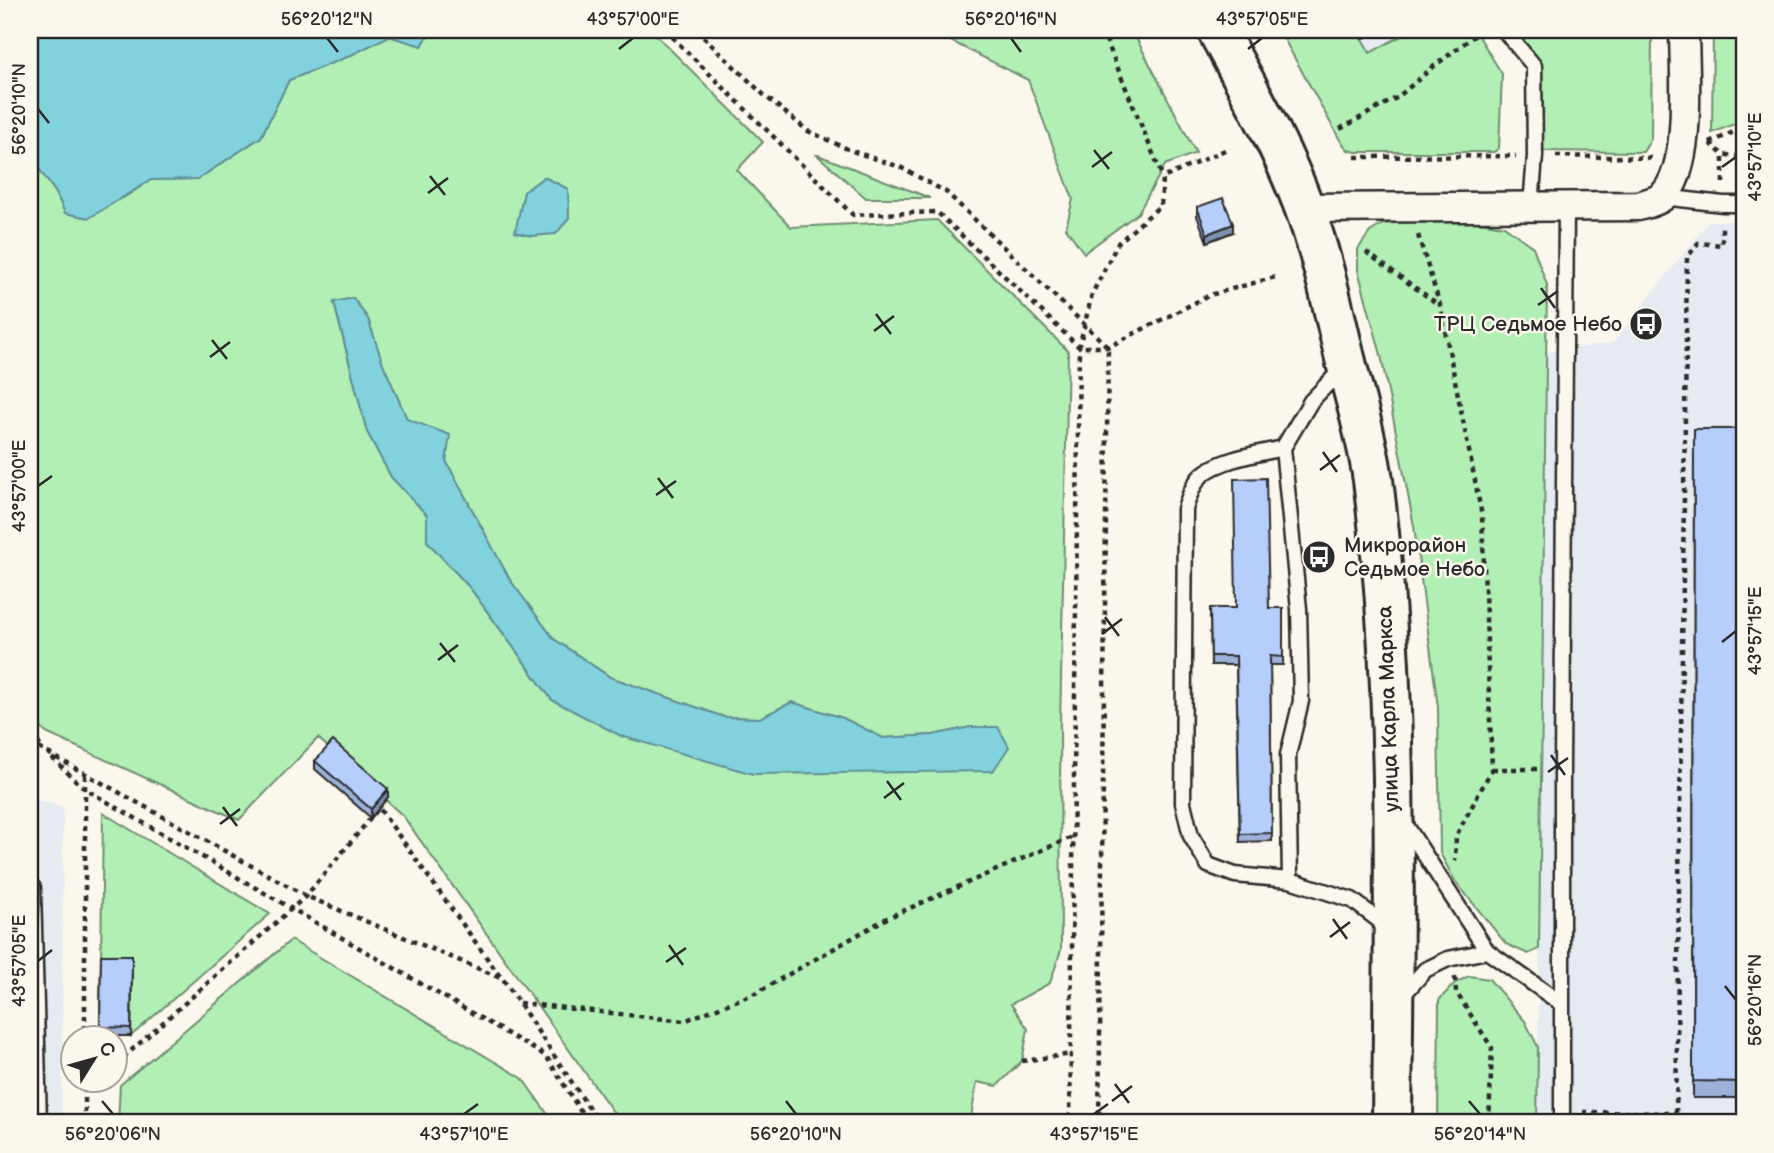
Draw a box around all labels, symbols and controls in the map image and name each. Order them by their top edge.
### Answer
text: 56°20'12"N [281,9,373,30]
text: 43°57'00"E [587,9,680,30]
text: 56°20'16"N [965,9,1057,30]
text: 43°57'05"E [1216,9,1308,30]
text: 56°20'10"N [9,63,30,155]
text: 43°57'10"E [1745,112,1766,202]
bus stop icon: ТРЦ Седьмое Небо [1627,305,1665,343]
place label: ТРЦ Седьмое Небо [1434,312,1622,337]
text: 43°57'00"E [9,439,30,532]
place label: Микрорайон Седьмое Небо [1344,533,1485,582]
bus stop icon: Микрорайон Седьмое Небо [1300,538,1338,576]
text: 43°57'15"E [1745,586,1766,676]
street label: улица Карла Маркса [1372,605,1405,813]
text: 43°57'05"E [9,915,30,1007]
text: 56°20'16"N [1745,954,1766,1046]
north arrow [60,1024,130,1094]
text: С [93,1037,120,1062]
text: 56°20'06"N [65,1124,161,1145]
text: 43°57'10"E [419,1124,509,1145]
text: 56°20'10"N [750,1124,842,1145]
text: 43°57'15"E [1049,1124,1139,1145]
text: 56°20'14"N [1434,1124,1526,1145]

